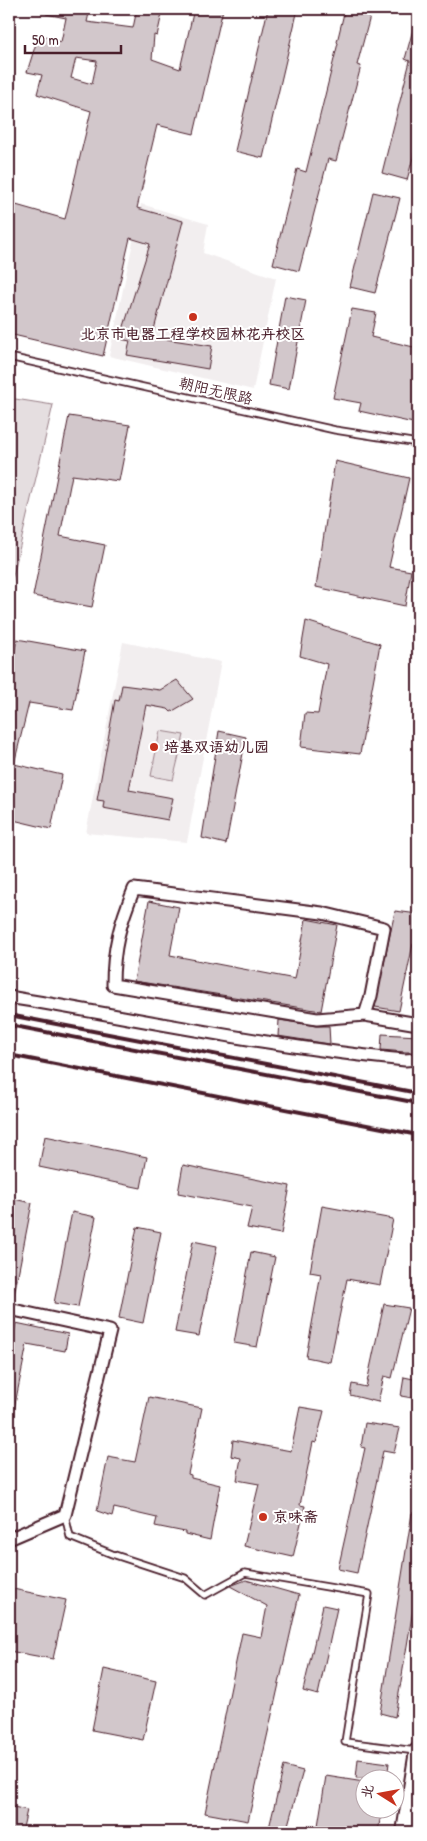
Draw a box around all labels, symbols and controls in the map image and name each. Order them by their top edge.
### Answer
scale bar [25,22,121,54]
text: 50 m [32,29,59,50]
marker: 北京市电器工程学校园林花卉校区 [187,311,199,323]
place label: 北京市电器工程学校园林花卉校区 [80,323,306,344]
street label: 朝阳无限路 [177,372,255,409]
place label: 培基双语幼儿园 [164,736,269,757]
marker: 培基双语幼儿园 [148,741,160,753]
place label: 京味斋 [273,1506,318,1527]
marker: 京味斋 [257,1511,269,1523]
north arrow [354,1768,404,1818]
text: 北 [356,1783,377,1800]

